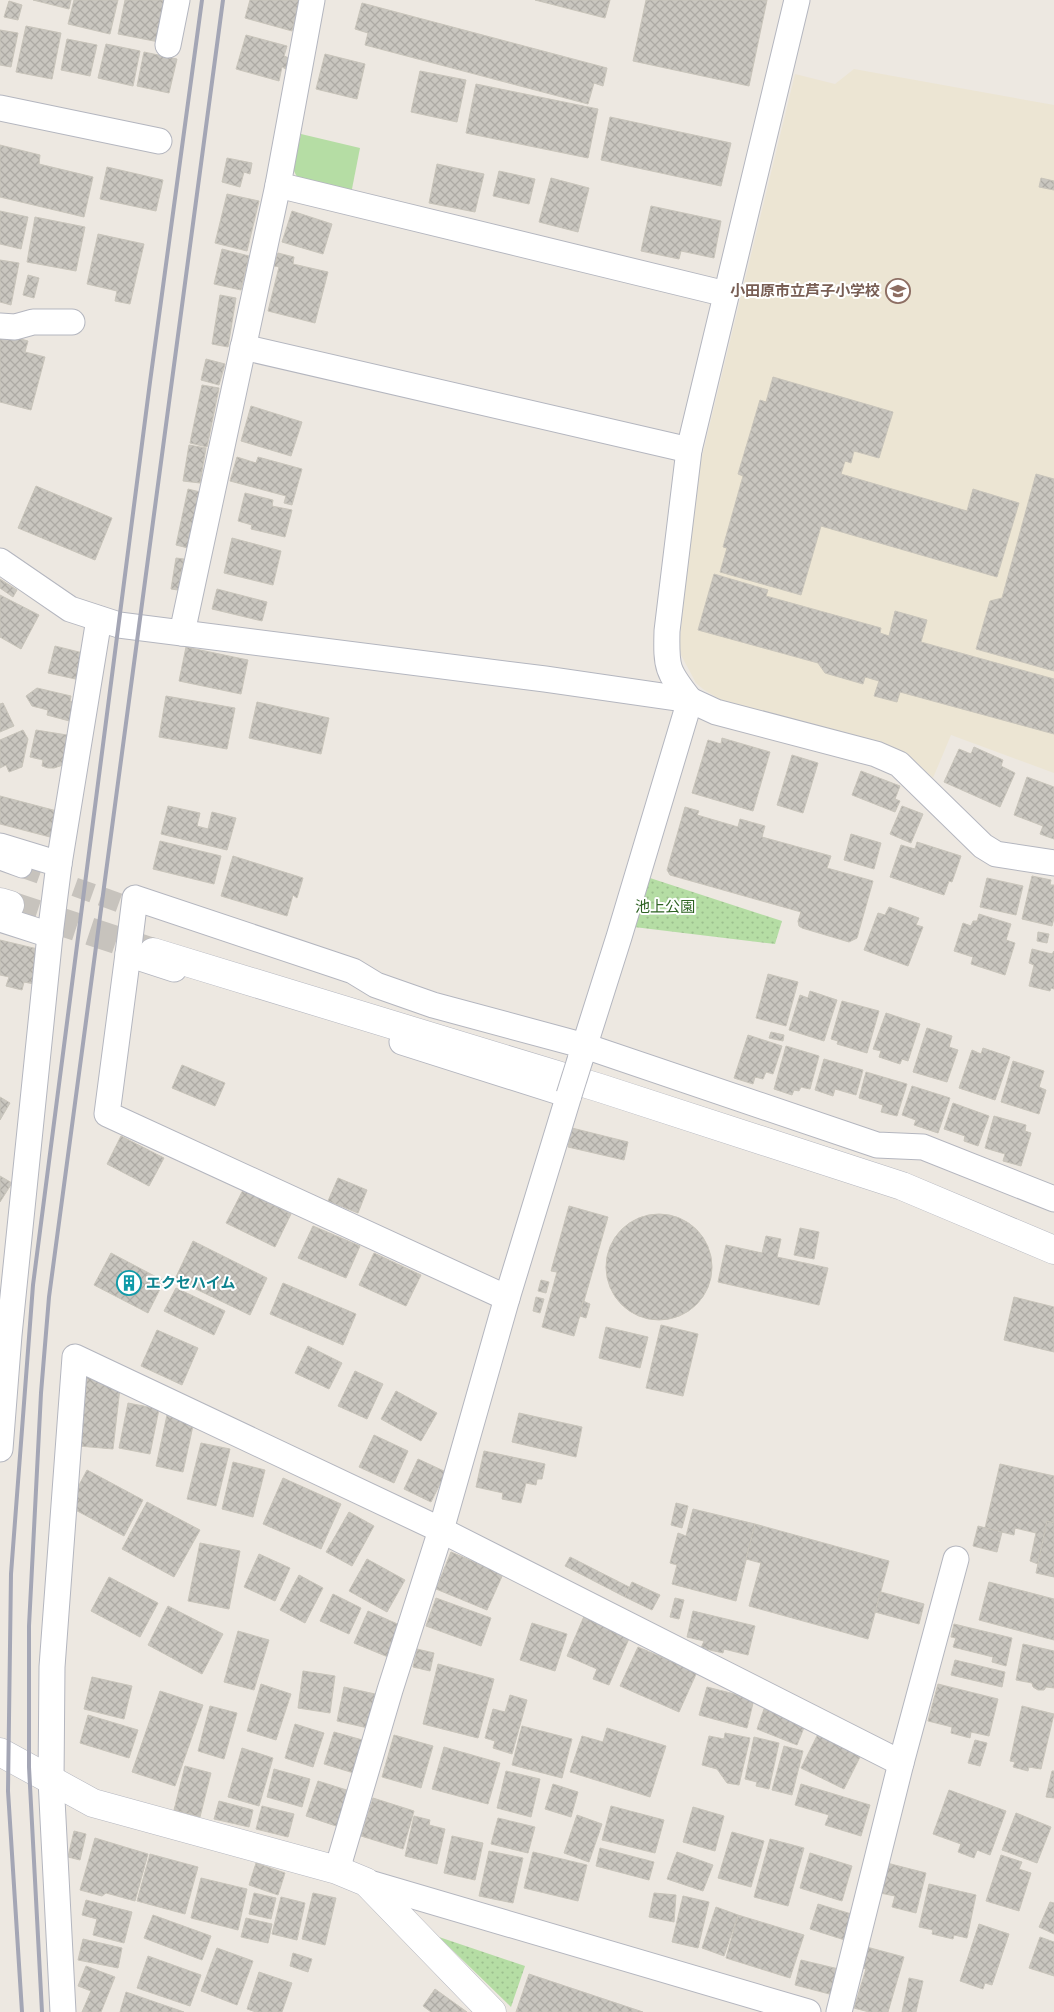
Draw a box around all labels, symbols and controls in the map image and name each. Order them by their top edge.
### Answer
school or university icon: 小田原市立芦子小学校 [885,278,911,304]
place label: 小田原市立芦子小学校 [730,282,880,299]
park label: 池上公園 [635,898,695,915]
building icon: エクセハイム [116,1270,142,1296]
place label: エクセハイム [146,1274,235,1291]

